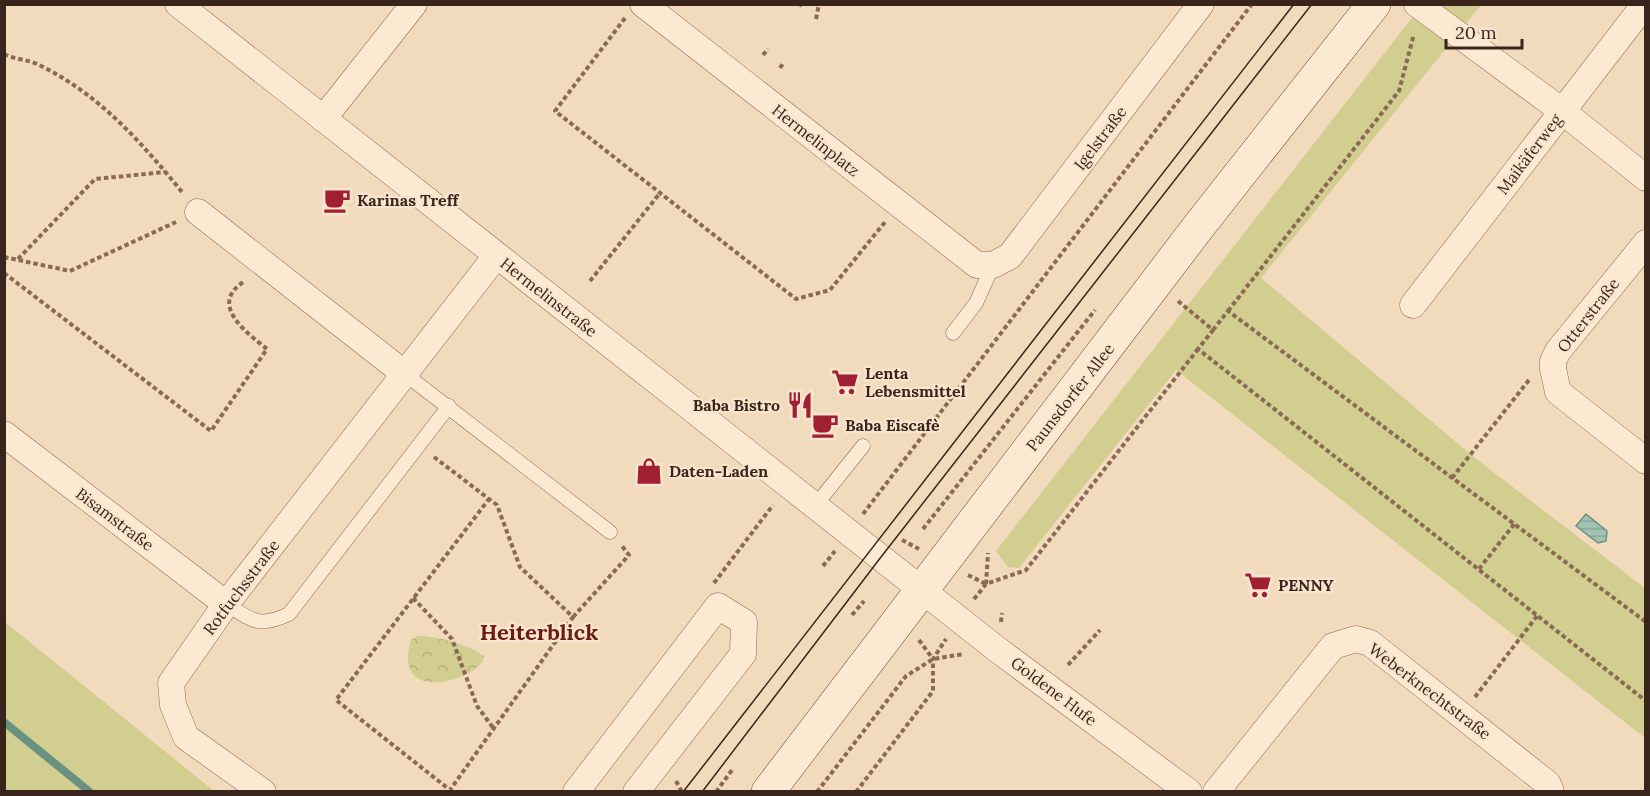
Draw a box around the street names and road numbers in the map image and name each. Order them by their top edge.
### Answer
street label: Hermelinplatz [768,100,864,180]
street label: Igelstraße [1069,102,1131,174]
street label: Maikäferweg [1492,109,1566,198]
street label: Hermelinstraße [497,253,602,341]
street label: Otterstraße [1553,273,1624,356]
street label: Paunsdorfer Allee [1022,339,1119,455]
street label: Bisamstraße [72,483,158,555]
street label: Rotfuchsstraße [199,535,284,639]
street label: Weberknechtstraße [1365,638,1495,744]
street label: Goldene Hufe [1007,652,1101,730]

